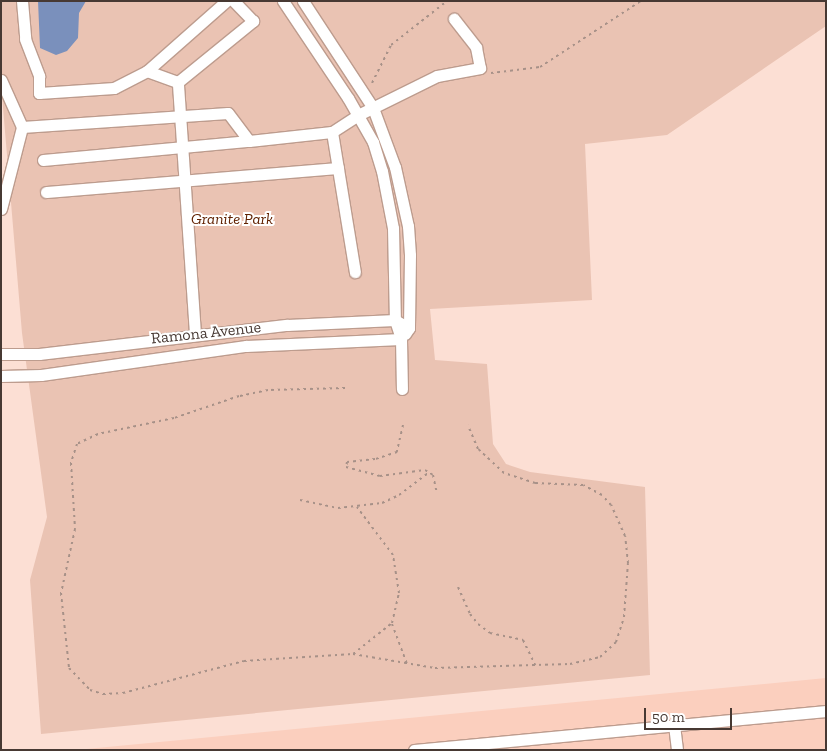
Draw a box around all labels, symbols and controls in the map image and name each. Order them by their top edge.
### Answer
park label: Granite Park [191,209,273,229]
street label: Ramona Avenue [150,318,262,348]
scale bar [647,698,734,730]
text: 50 m [652,708,685,726]

